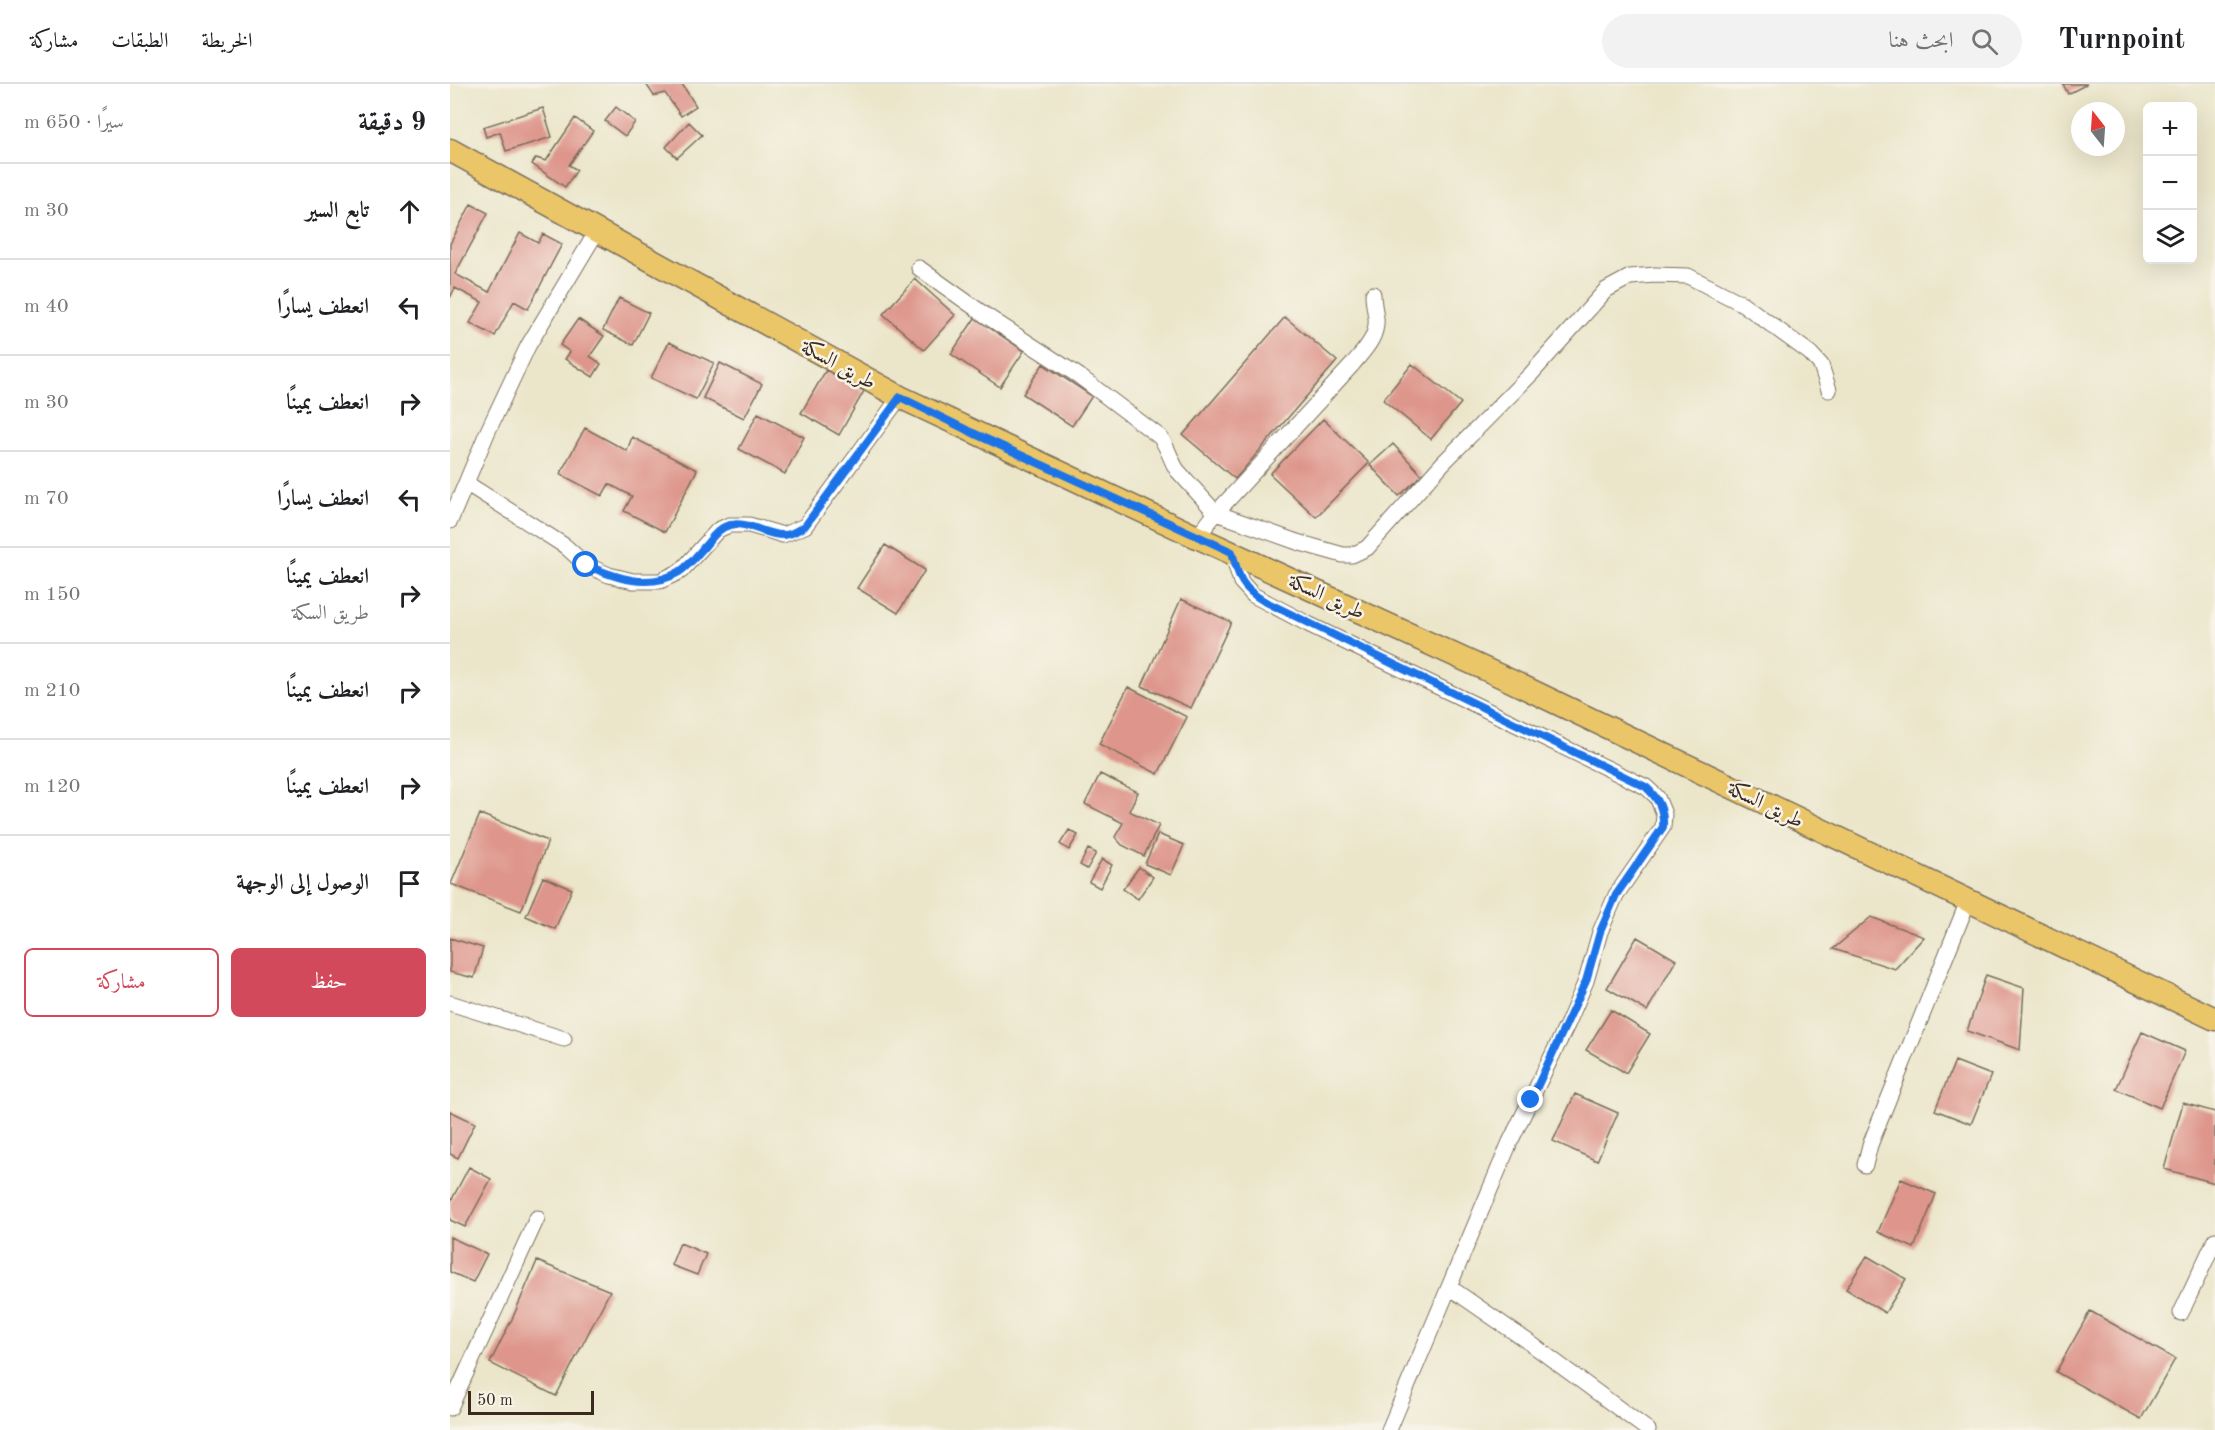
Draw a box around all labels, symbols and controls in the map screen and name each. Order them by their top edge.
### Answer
search box [1602,14,2022,68]
icon: search [1968,25,2001,58]
text: Turnpoint [2058,27,2185,55]
text: ابحث هنا [1889,30,1953,52]
text: مشاركة [30,31,78,52]
text: الطبقات [111,31,168,52]
text: الخريطة [201,31,253,52]
north arrow [2071,102,2125,156]
map controls [2143,102,2197,264]
button: + [2143,102,2197,156]
text: 9 دقيقة [358,110,426,136]
text: سيرًا · 650 m [24,113,124,133]
button: − [2143,156,2197,210]
icon: ahead [393,195,426,228]
text: تابع السير [305,200,369,222]
text: 30 m [24,201,69,221]
button: layers [2143,210,2197,264]
icon: left [393,291,426,324]
text: انعطف يسارًا [277,296,369,318]
text: 40 m [24,297,69,317]
street label: طريق السكة [796,334,880,395]
icon: right [393,387,426,420]
text: انعطف يمينًا [286,392,369,414]
text: 30 m [24,393,69,413]
icon: left [393,483,426,516]
text: انعطف يسارًا [277,488,369,510]
text: 70 m [24,489,69,509]
route start [572,551,598,577]
text: انعطف يمينًا [286,566,369,588]
street label: طريق السكة [1284,568,1368,625]
icon: right [393,579,426,612]
text: 150 m [24,585,80,605]
text: طريق السكة [292,604,369,624]
icon: right [393,675,426,708]
text: انعطف يمينًا [286,680,369,702]
text: 210 m [24,681,80,701]
icon: right [393,771,426,804]
text: انعطف يمينًا [286,776,369,798]
street label: طريق السكة [1723,776,1807,833]
text: 120 m [24,777,80,797]
icon: arrive [393,867,426,900]
text: الوصول إلى الوجهة [236,872,369,894]
button: مشاركة [24,948,219,1017]
button: حفظ [231,948,426,1017]
route end [1517,1086,1543,1112]
scale bar [468,1388,594,1416]
text: 50 m [477,1393,513,1409]

